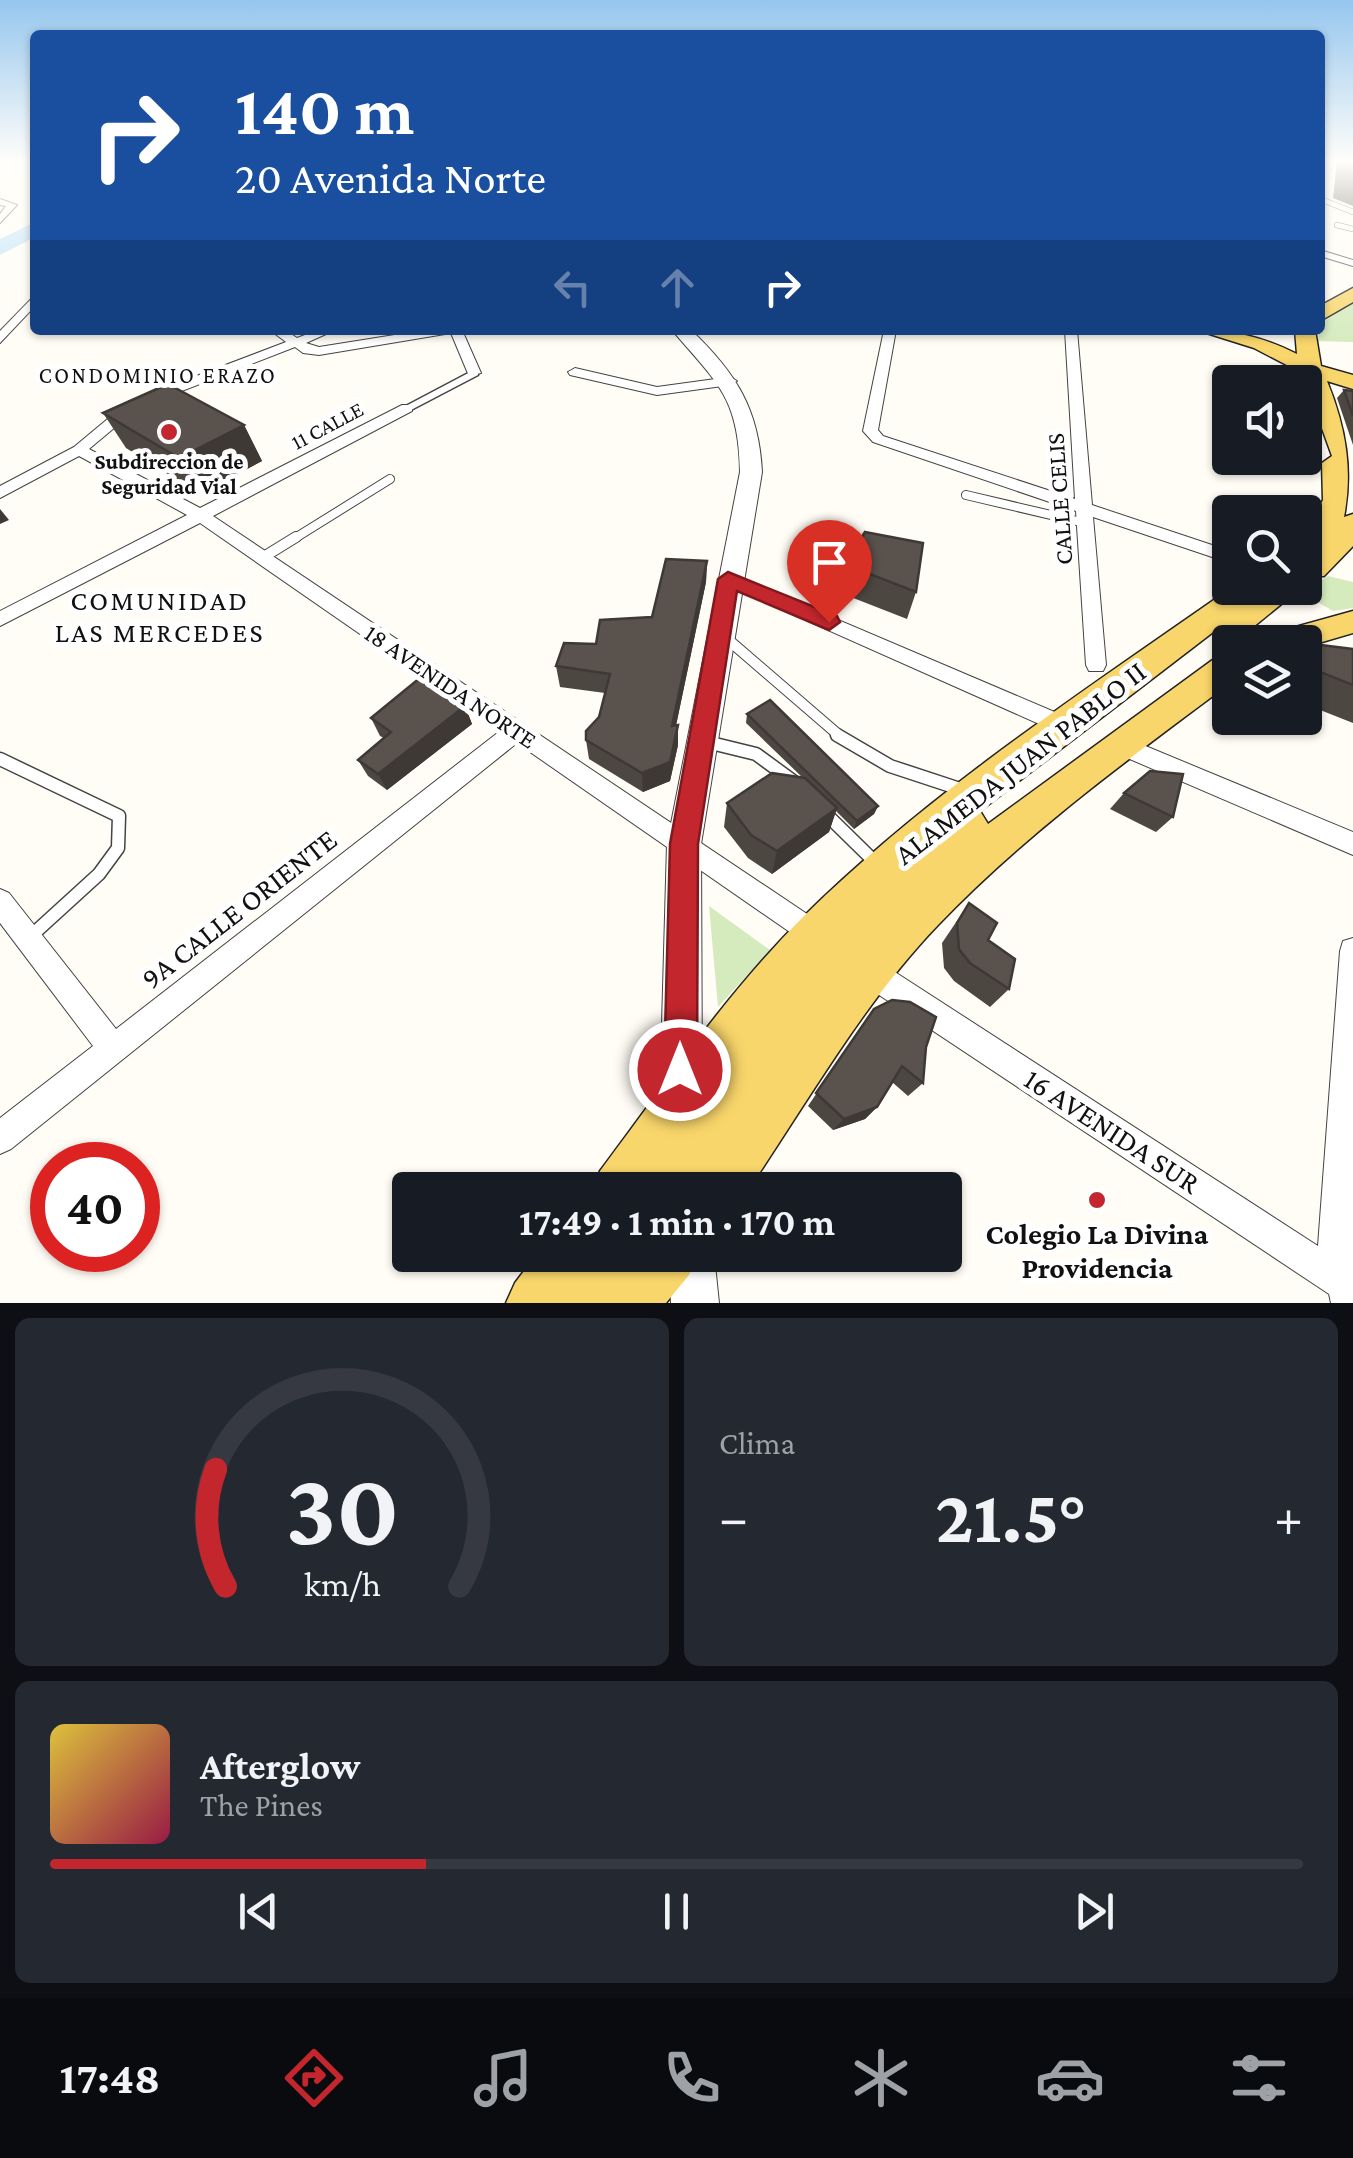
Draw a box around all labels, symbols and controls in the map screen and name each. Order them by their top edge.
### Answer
icon: right [70,70,200,200]
text: 140 m [235,71,414,149]
text: 20 Avenida Norte [235,153,546,203]
icon: left [545,260,600,315]
icon: ahead [650,260,705,315]
icon: right [755,260,810,315]
district label: CONDOMINIO ERAZO [39,363,277,388]
map controls [1212,365,1322,735]
button: sound [1212,365,1322,475]
street label: 11 CALLE [287,396,368,455]
marker: Subdireccion de Seguridad Vial [158,421,180,443]
street label: CALLE CELIS [1041,432,1078,566]
place label: Subdireccion de Seguridad Vial [95,449,243,499]
button: search [1212,495,1322,605]
pin [787,520,872,623]
icon: arrive [802,535,857,590]
district label: COMUNIDAD LAS MERCEDES [55,585,265,648]
street label: 18 AVENIDA NORTE [360,619,542,754]
button: layers [1212,625,1322,735]
street label: ALAMEDA JUAN PABLO II [888,654,1152,871]
street label: 9A CALLE ORIENTE [135,822,343,995]
position arrow [628,1018,732,1122]
street label: 16 AVENIDA SUR [1019,1062,1206,1200]
speed limit sign: 40 [30,1142,160,1272]
marker: Colegio La Divina Providencia [1086,1189,1108,1211]
text: 17:49 · 1 min · 170 m [519,1201,835,1243]
place label: Colegio La Divina Providencia [986,1217,1209,1284]
text: Clima [719,1425,795,1461]
text: 30 [285,1451,399,1566]
text: 21.5° [935,1475,1087,1558]
text: − [719,1487,748,1548]
text: + [1274,1487,1303,1548]
text: km/h [303,1564,381,1604]
text: Afterglow [200,1745,360,1787]
text: The Pines [200,1787,323,1823]
icon: previous [231,1884,286,1939]
icon: pause [649,1884,704,1939]
icon: next [1067,1884,1122,1939]
icon: directions [279,2043,349,2113]
icon: music [468,2043,538,2113]
icon: phone [657,2043,727,2113]
icon: climate [846,2043,916,2113]
icon: car [1035,2043,1105,2113]
icon: filters [1224,2043,1294,2113]
text: 17:48 [59,2053,160,2103]

